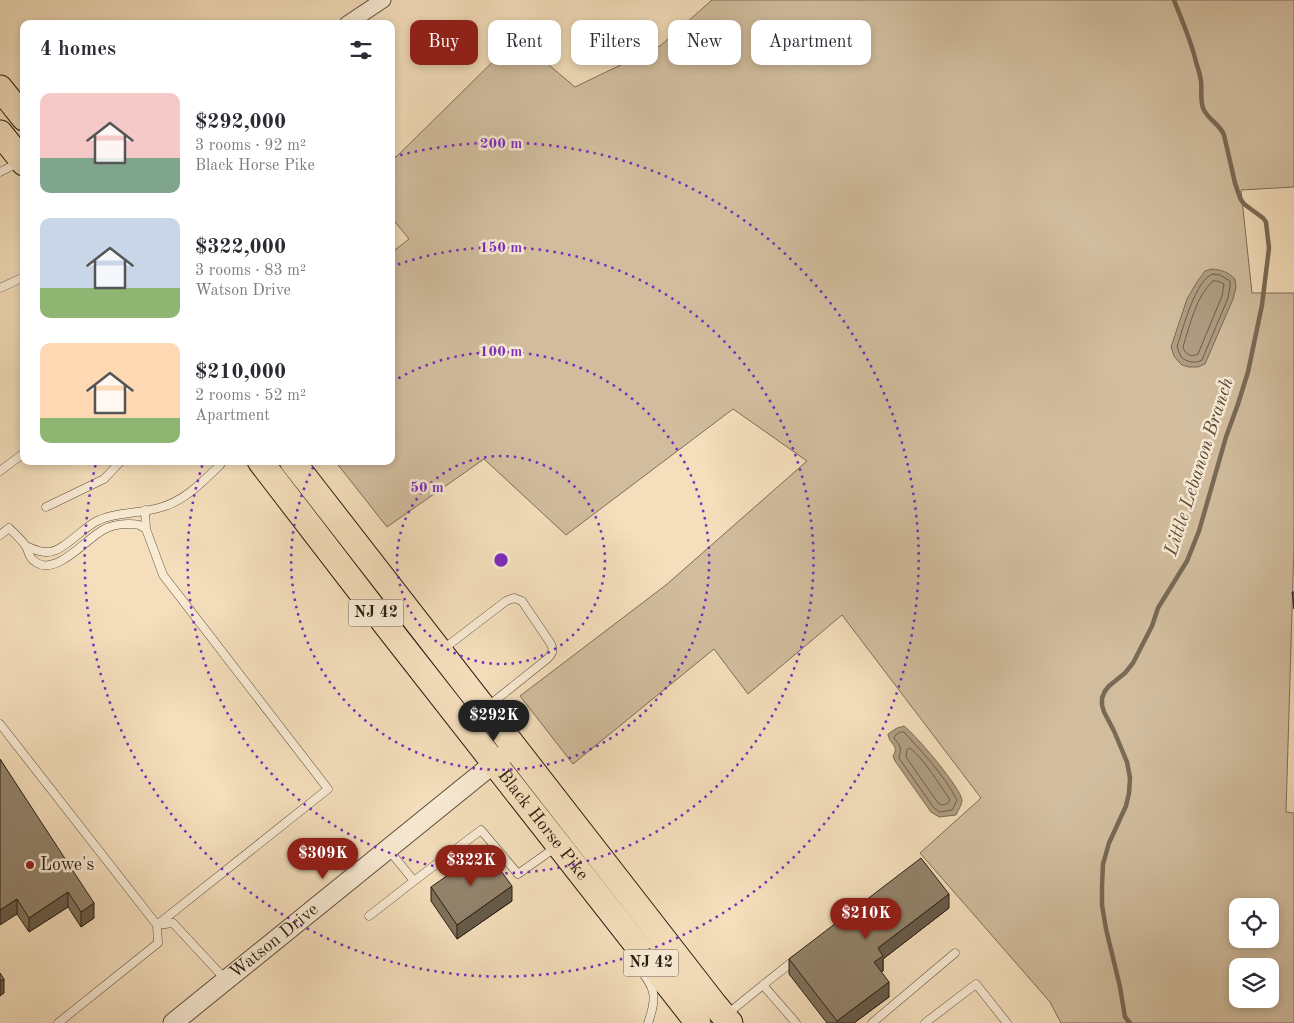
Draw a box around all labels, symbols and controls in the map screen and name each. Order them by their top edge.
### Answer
chip: Buy [410,20,478,65]
chip: Rent [488,20,561,65]
chip: Filters [571,20,658,65]
chip: New [668,20,741,65]
chip: Apartment [751,20,871,65]
icon: filters [347,36,375,64]
text: 4 homes [40,39,116,60]
text: $292,000 [195,112,286,133]
icon: home [80,113,140,173]
text: 200 m [480,137,522,152]
text: 3 rooms · 92 m² [195,138,306,154]
text: Black Horse Pike [195,158,315,174]
text: $322,000 [195,237,286,258]
icon: home [80,238,140,298]
text: 150 m [480,241,522,256]
text: 3 rooms · 83 m² [195,263,306,279]
text: Watson Drive [195,283,291,299]
text: 100 m [480,345,522,360]
text: $210,000 [195,362,286,383]
icon: home [80,363,140,423]
water label: Little Lebanon Branch [1162,375,1238,559]
text: 2 rooms · 52 m² [195,388,306,404]
text: Apartment [195,408,270,424]
text: 50 m [410,481,444,496]
centre of rings [492,551,510,569]
road number: NJ 42 [348,600,404,626]
pin: $292K [459,700,529,742]
text: $292K [469,708,519,724]
street label: Black Horse Pike [494,766,592,884]
pin: $309K [288,838,358,880]
pin: $322K [436,844,506,887]
text: $309K [298,846,348,862]
text: $322K [446,853,496,869]
place label: Lowe's [40,856,94,874]
marker: Lowe's [24,859,36,871]
pin: $210K [831,898,901,940]
map controls [1229,898,1279,1008]
button: locate [1229,898,1279,948]
street label: Watson Drive [226,900,322,982]
text: $210K [841,906,891,922]
road number: NJ 42 [624,950,678,976]
button: layers [1229,958,1279,1008]

